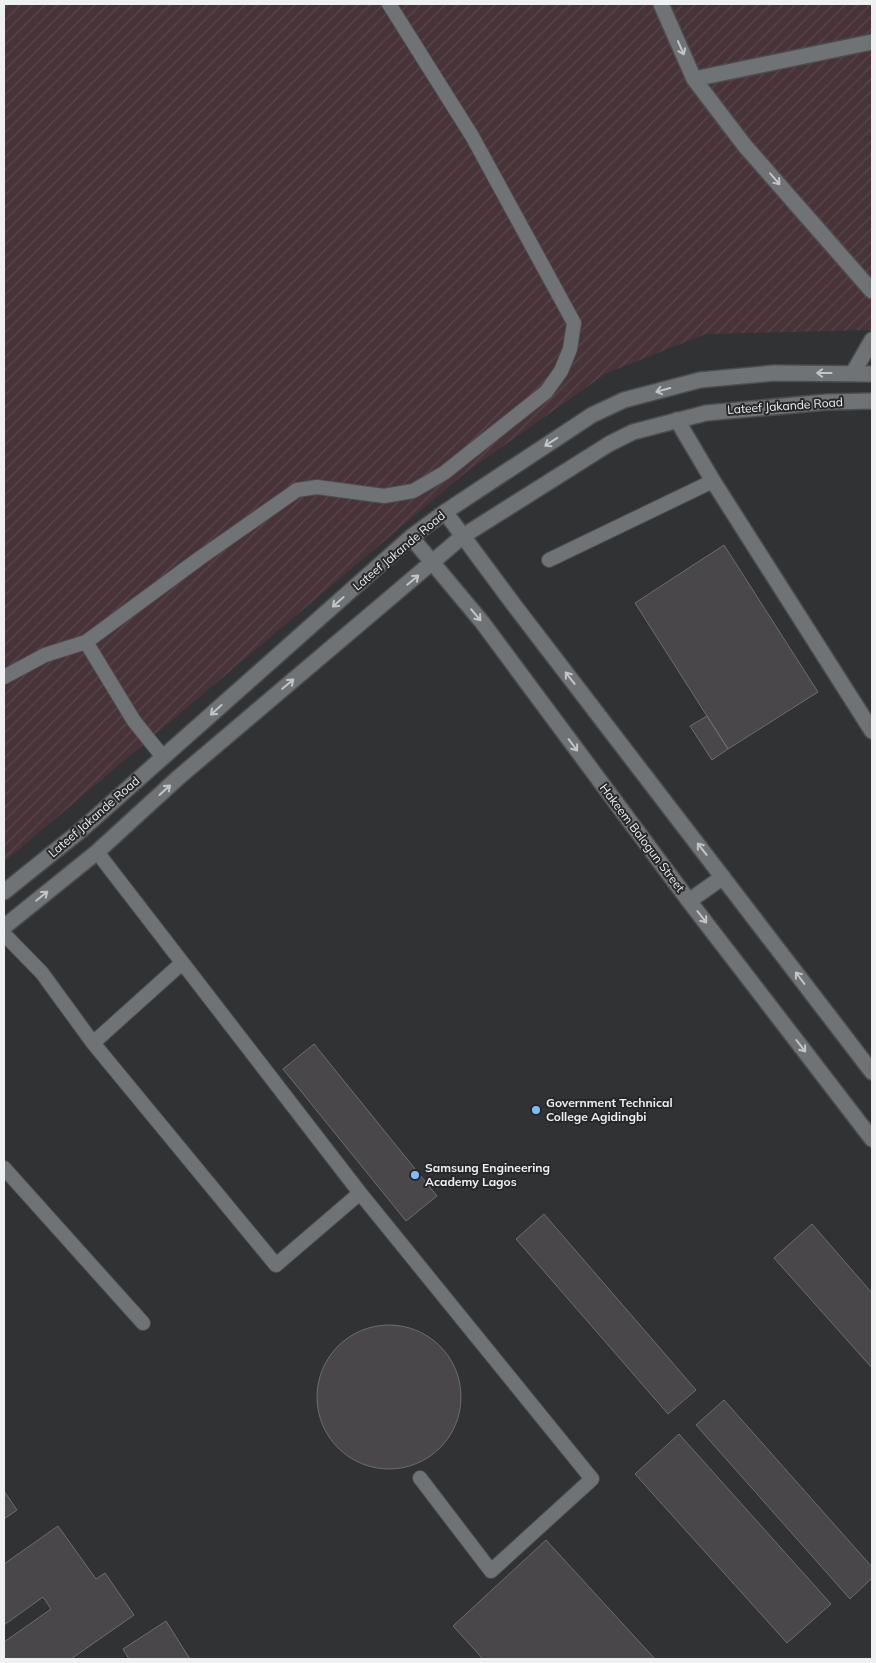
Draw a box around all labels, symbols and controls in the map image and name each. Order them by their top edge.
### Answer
one-way arrow [676,40,686,55]
one-way arrow [769,173,781,186]
one-way arrow [816,368,832,378]
one-way arrow [655,386,671,395]
street label: Lateef Jakande Road [727,394,843,417]
one-way arrow [544,437,558,447]
street label: Lateef Jakande Road [349,508,448,594]
one-way arrow [406,574,419,585]
one-way arrow [331,596,344,608]
one-way arrow [471,608,482,621]
one-way arrow [565,672,576,685]
one-way arrow [282,679,295,690]
one-way arrow [210,704,223,716]
one-way arrow [568,738,579,751]
street label: Lateef Jakande Road [45,773,142,860]
street label: Hakeem Balogun Street [597,781,688,895]
one-way arrow [158,784,171,796]
one-way arrow [696,843,707,856]
one-way arrow [35,891,48,902]
one-way arrow [696,911,707,924]
one-way arrow [795,972,806,985]
one-way arrow [795,1039,806,1052]
place label: Government Technical College Agidingbi [546,1095,673,1124]
marker: Government Technical College Agidingbi [530,1104,542,1116]
place label: Samsung Engineering Academy Lagos [425,1160,550,1189]
marker: Samsung Engineering Academy Lagos [409,1169,421,1181]

